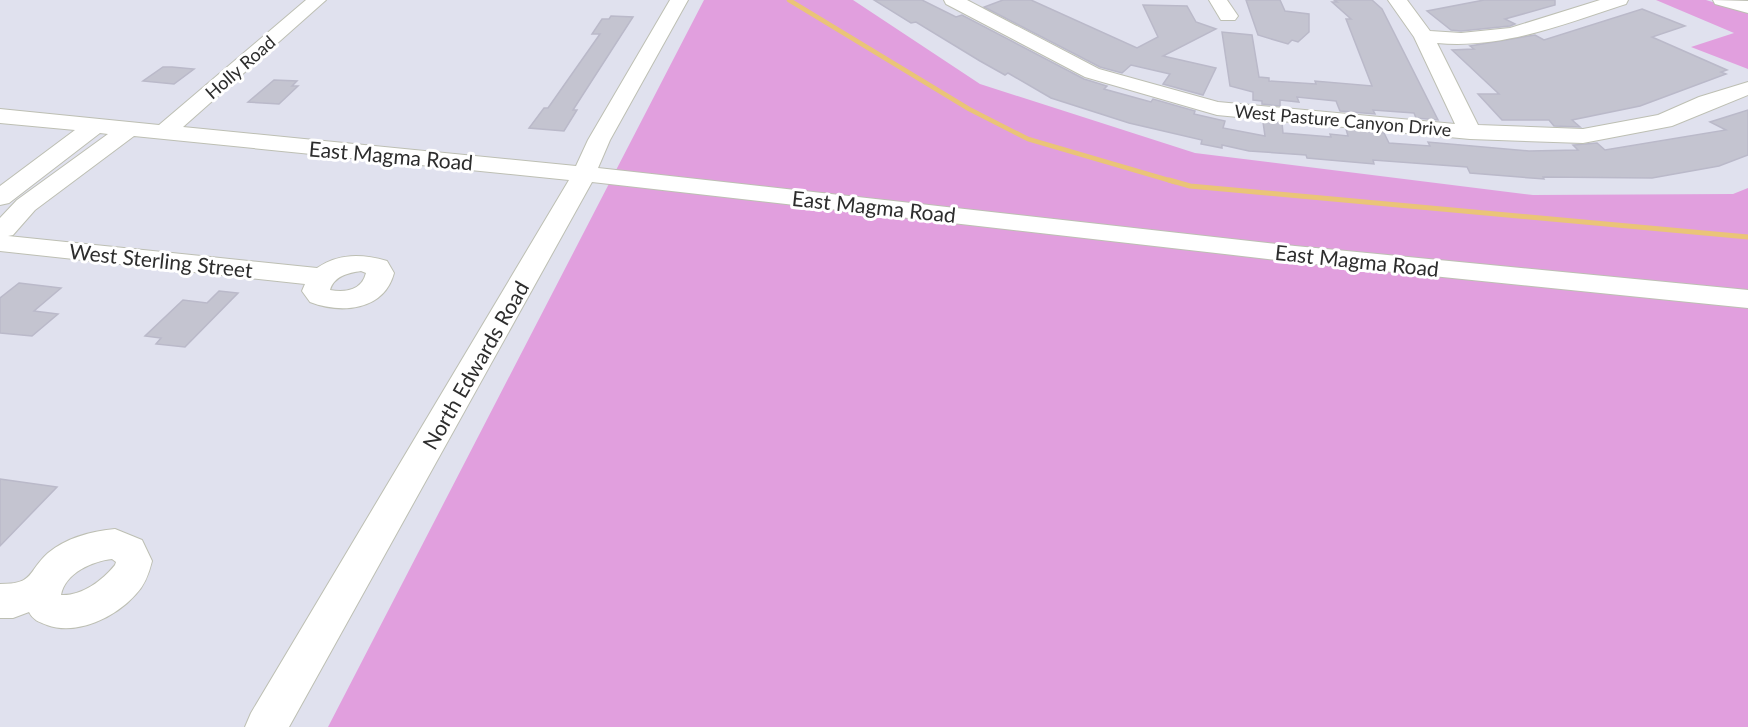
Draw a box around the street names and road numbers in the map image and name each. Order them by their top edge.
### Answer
street label: Holly Road [201,31,279,103]
street label: West Pasture Canyon Drive [1234,100,1452,140]
street label: East Magma Road [308,135,474,175]
street label: East Magma Road [791,185,957,227]
street label: West Sterling Street [68,238,254,282]
street label: East Magma Road [1274,239,1440,281]
street label: North Edwards Road [417,276,533,454]

